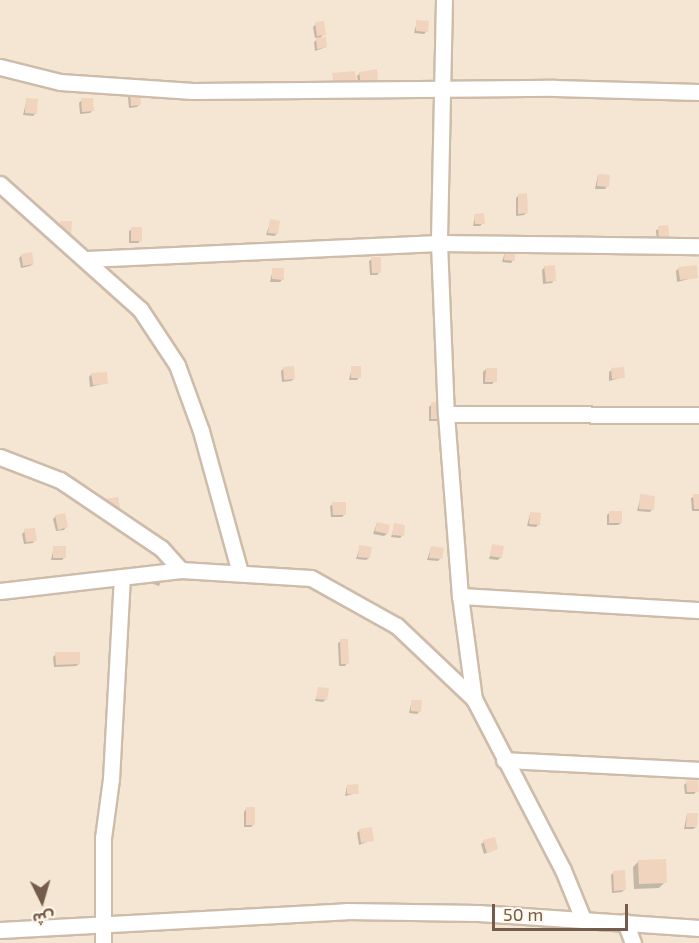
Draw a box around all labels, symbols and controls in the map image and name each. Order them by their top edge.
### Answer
north arrow [12,871,72,931]
scale bar [495,892,632,930]
text: 50 m [503,903,543,925]
text: ش [32,909,55,930]

